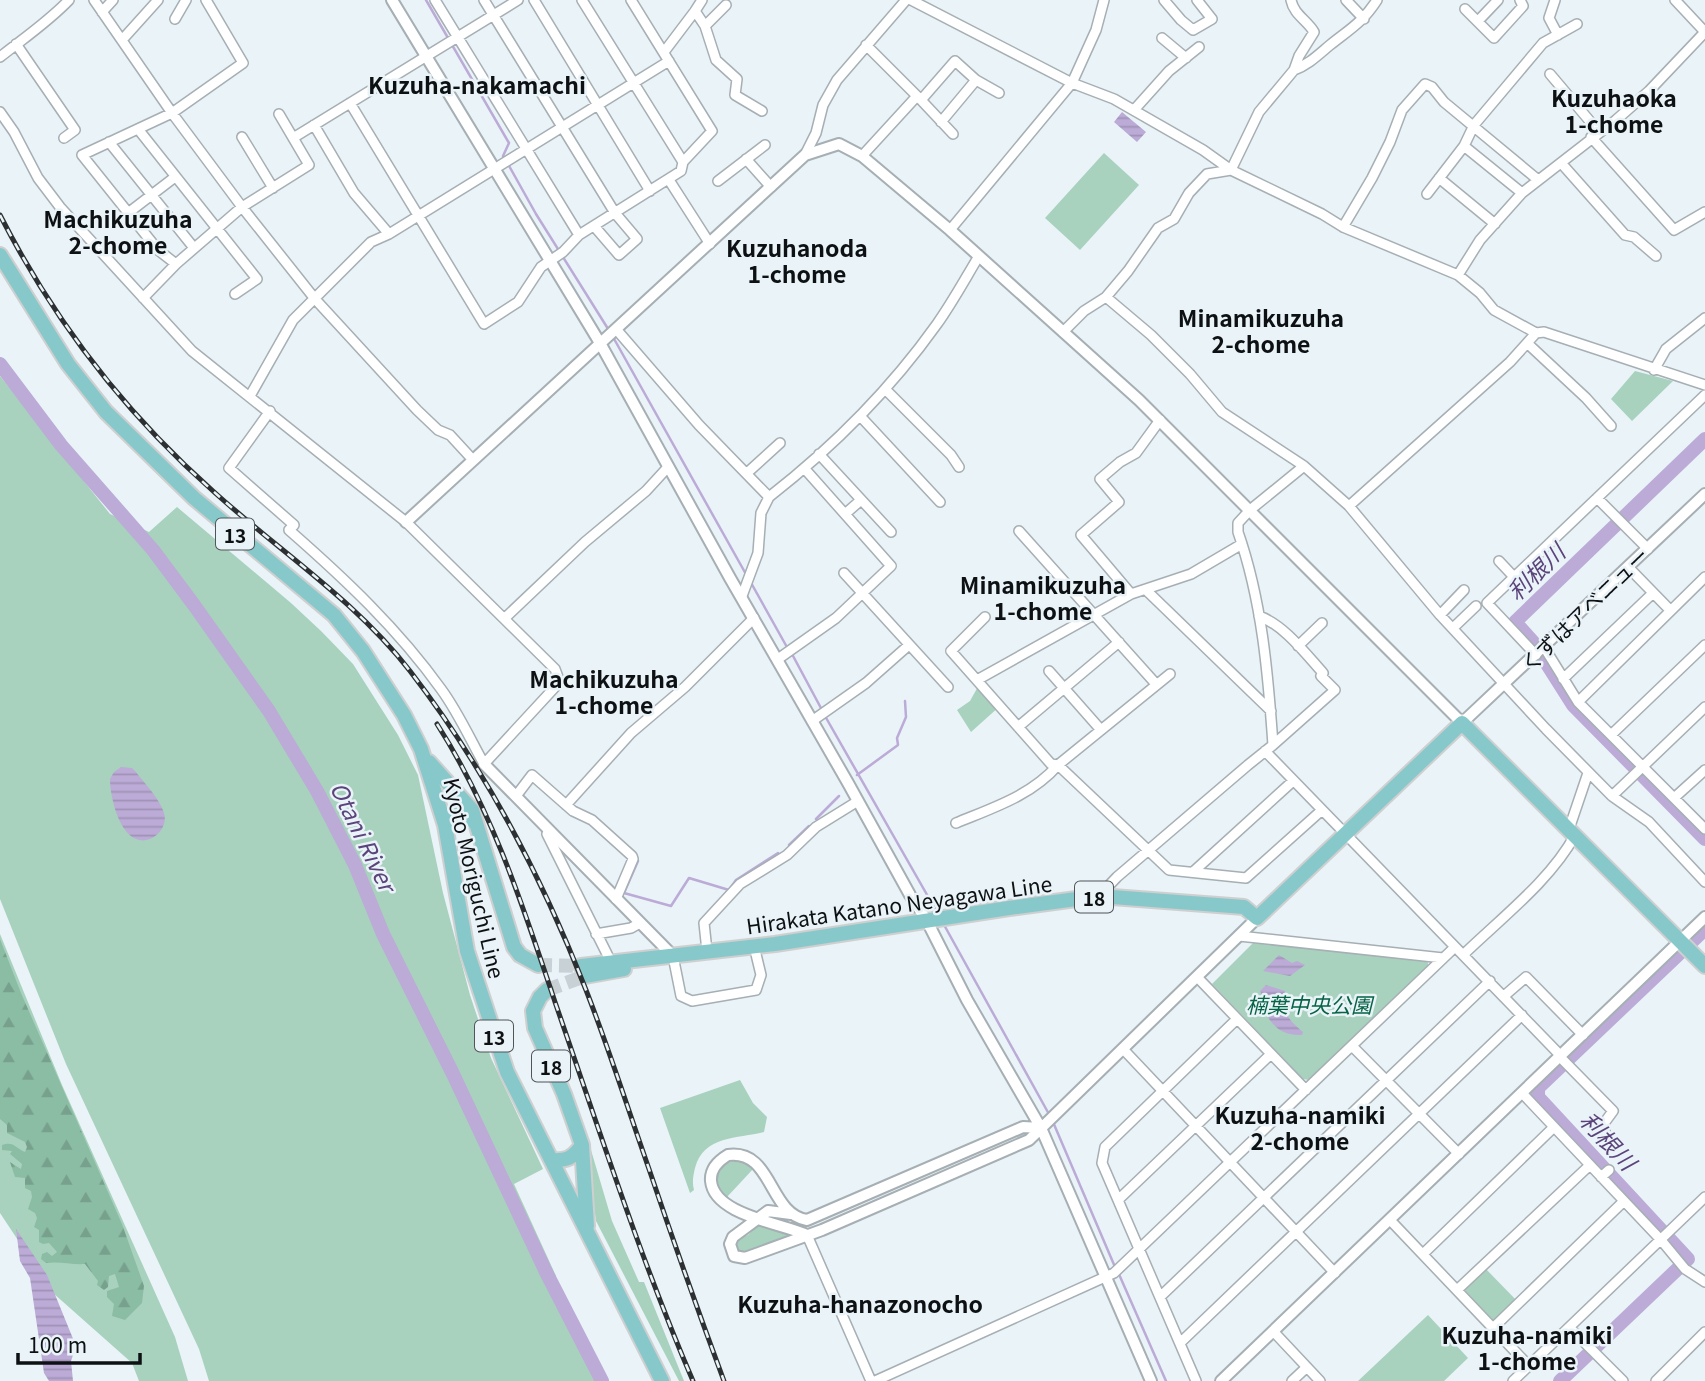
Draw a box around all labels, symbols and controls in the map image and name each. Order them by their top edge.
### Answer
district label: Kuzuha-nakamachi [368,67,586,101]
district label: Kuzuhaoka 1-chome [1551,80,1677,140]
district label: Machikuzuha 2-chome [43,201,193,261]
district label: Kuzuhanoda 1-chome [726,230,868,290]
district label: Minamikuzuha 2-chome [1178,300,1344,360]
road number: 13 [216,519,254,550]
water label: 利根川 [1498,533,1574,607]
street label: くずはアベニュー [1513,540,1655,678]
district label: Minamikuzuha 1-chome [960,567,1126,627]
district label: Machikuzuha 1-chome [529,661,679,721]
street label: Kyoto Moriguchi Line [437,775,513,981]
water label: Otani River [323,776,407,900]
street label: Hirakata Katano Neyagawa Line [744,868,1054,940]
road number: 18 [1075,882,1113,912]
park label: 楠葉中央公園 [1246,989,1375,1019]
road number: 13 [475,1020,513,1052]
road number: 18 [532,1050,570,1082]
district label: Kuzuha-namiki 2-chome [1214,1097,1386,1157]
water label: 利根川 [1573,1103,1647,1179]
district label: Kuzuha-hanazonocho [737,1286,983,1320]
district label: Kuzuha-namiki 1-chome [1441,1317,1613,1377]
scale bar [18,1322,140,1366]
text: 100 m [28,1329,87,1359]

